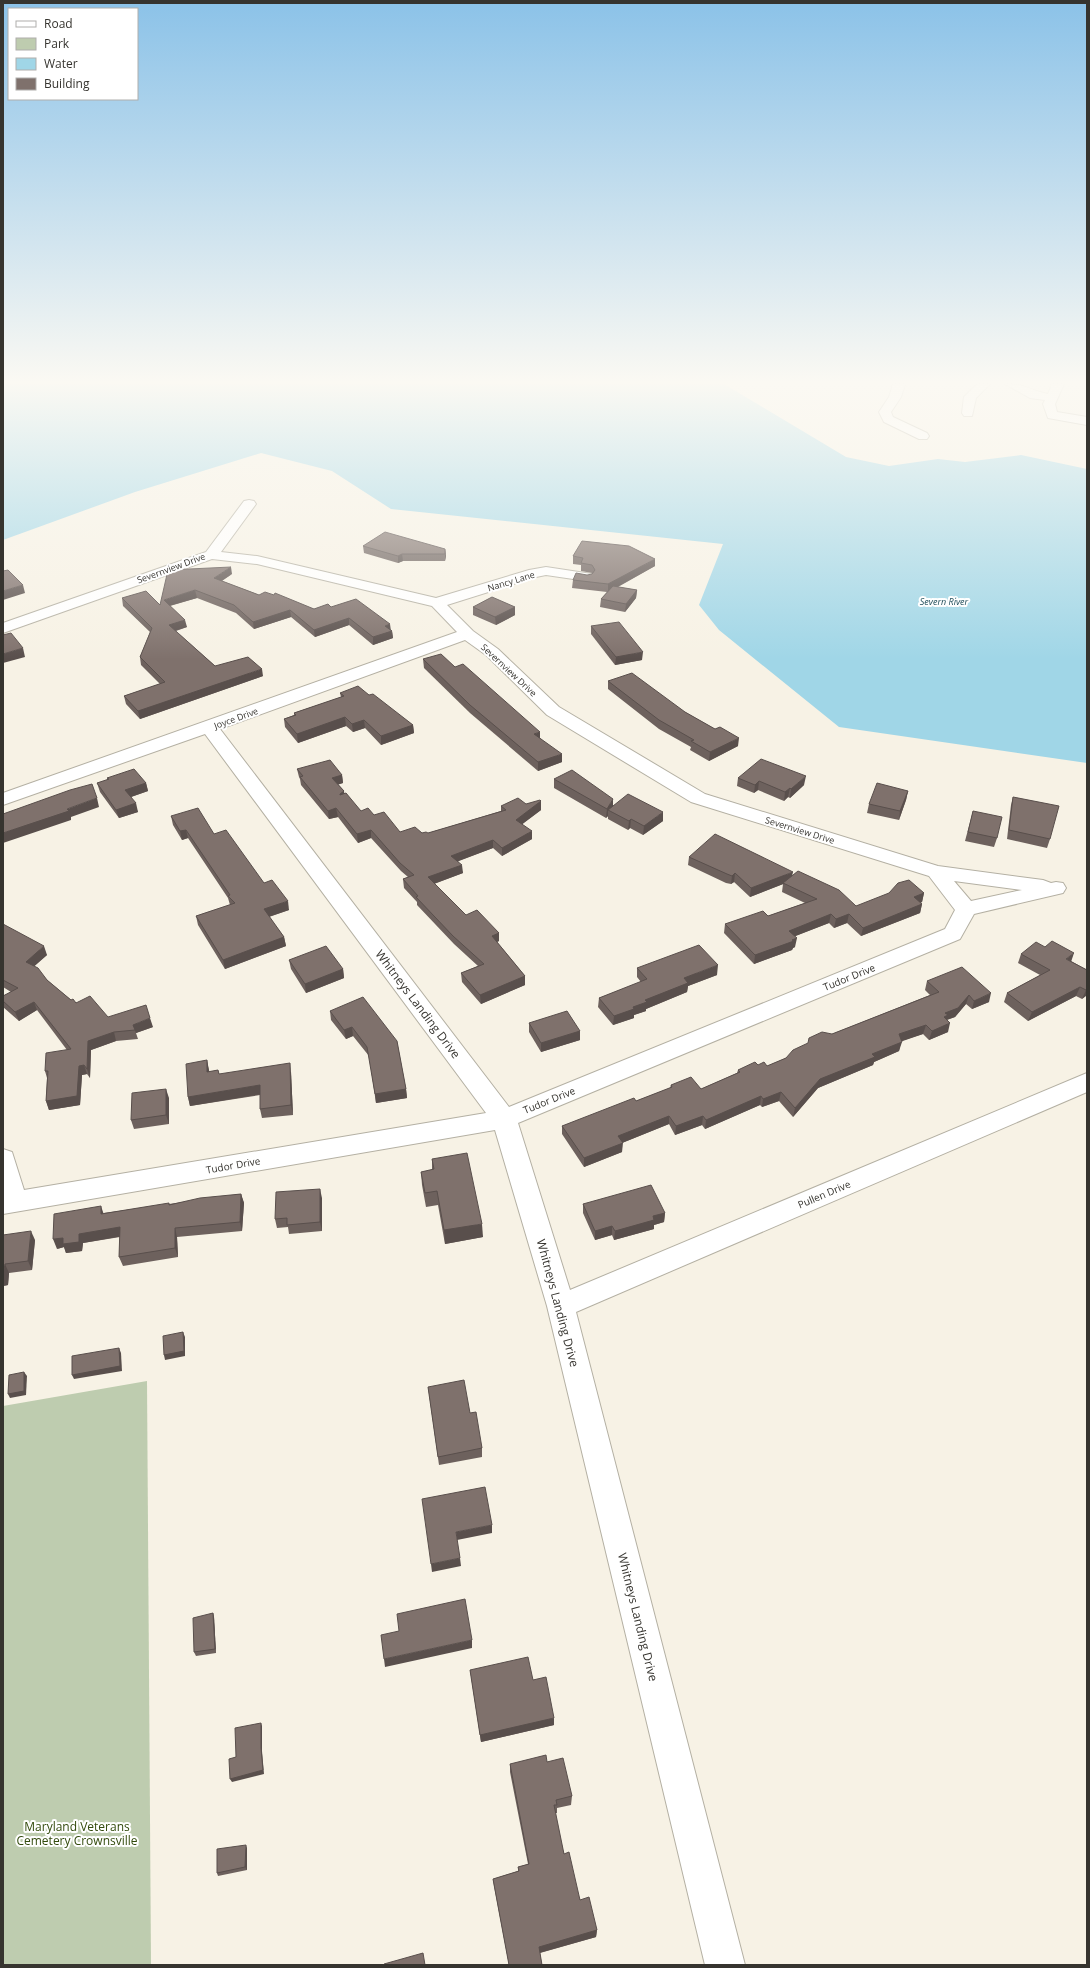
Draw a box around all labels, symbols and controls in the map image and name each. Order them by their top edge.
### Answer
legend [8,8,138,100]
text: Road [44,15,73,32]
text: Park [44,35,70,52]
text: Water [44,55,78,72]
text: Building [44,75,90,92]
street label: Severnview Drive [135,550,207,586]
street label: Nancy Lane [486,568,536,594]
water label: Severn River [920,595,969,608]
street label: Severnview Drive [478,641,540,699]
street label: Joyce Drive [211,704,260,732]
street label: Severnview Drive [764,813,836,847]
street label: Whitneys Landing Drive [372,946,465,1062]
street label: Tudor Drive [821,960,877,994]
street label: Tudor Drive [521,1083,577,1117]
street label: Tudor Drive [205,1153,262,1177]
street label: Pullen Drive [795,1176,853,1211]
street label: Whitneys Landing Drive [533,1237,583,1369]
street label: Whitneys Landing Drive [614,1551,662,1683]
park label: Maryland Veterans Cemetery Crownsville [16,1818,138,1849]

